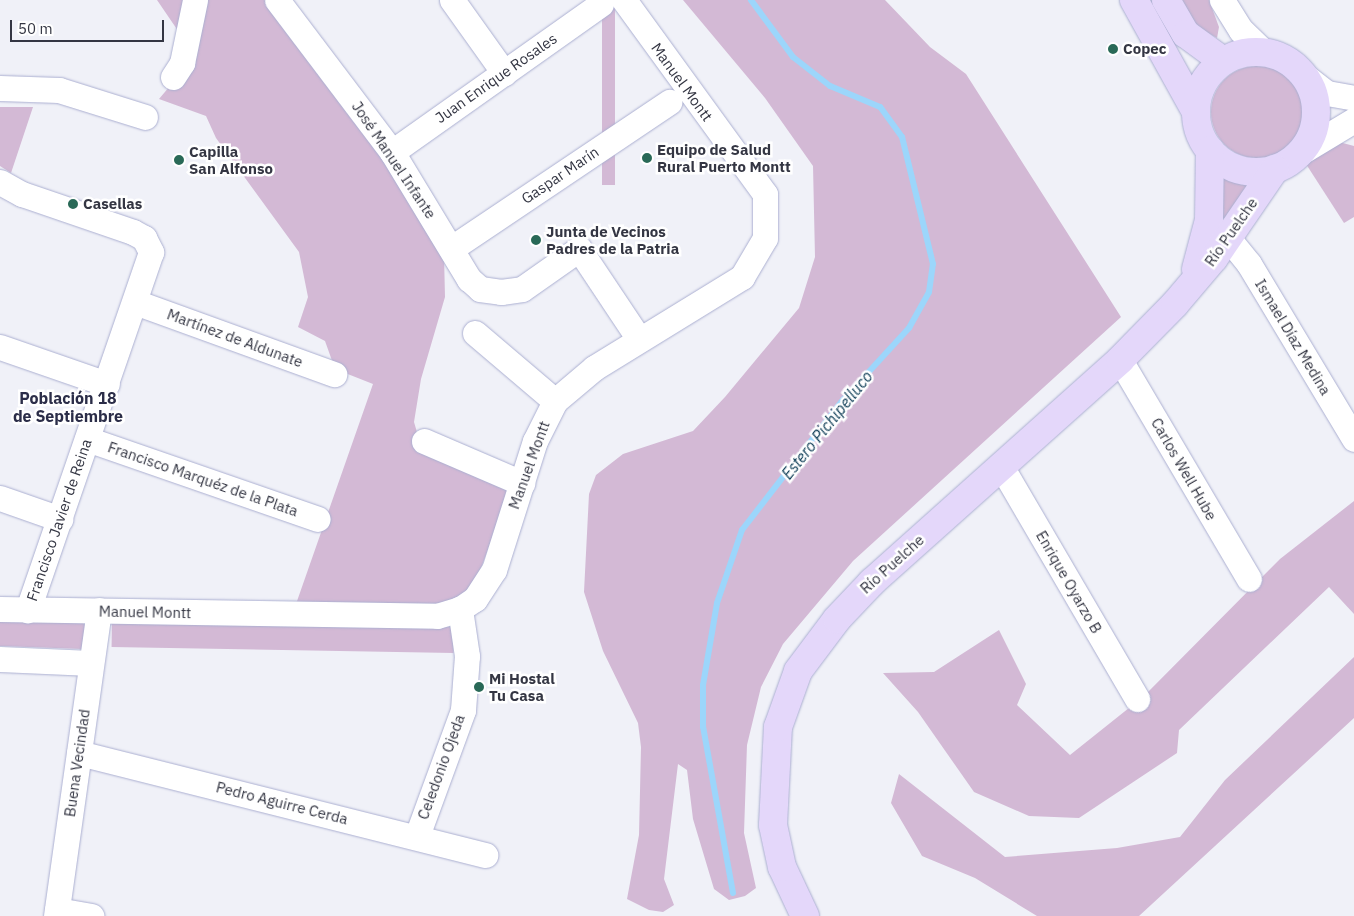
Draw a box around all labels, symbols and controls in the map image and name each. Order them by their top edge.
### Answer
scale bar [12,10,166,42]
text: 50 m [18,19,53,38]
street label: Juan Enrique Rosales [432,29,560,127]
street label: Manuel Montt [648,39,716,125]
place label: Copec [1123,40,1167,58]
marker: Copec [1107,43,1119,55]
street label: José Manuel Infante [348,98,440,222]
place label: Equipo de Salud Rural Puerto Montt [657,140,791,175]
place label: Capilla San Alfonso [189,142,273,177]
street label: Gaspar Marín [518,143,602,207]
marker: Equipo de Salud Rural Puerto Montt [641,152,653,164]
marker: Capilla San Alfonso [173,154,185,166]
street label: Río Puelche [1201,194,1261,270]
place label: Casellas [83,195,142,213]
marker: Casellas [67,198,79,210]
place label: Junta de Vecinos Padres de la Patria [546,222,679,257]
marker: Junta de Vecinos Padres de la Patria [530,234,542,246]
street label: Ismael Díaz Medina [1251,276,1335,398]
street label: Martínez de Aldunate [165,305,305,371]
water label: Estero Pichipelluco [777,367,877,483]
district label: Población 18 de Septiembre [13,388,123,426]
street label: Carlos Well Hube [1147,415,1221,523]
street label: Manuel Montt [505,418,553,512]
street label: Francisco Javier de Reina [23,437,95,603]
street label: Francisco Marquéz de la Plata [105,438,301,520]
street label: Enrique Oyarzo B [1032,528,1106,636]
street label: Río Puelche [856,531,928,597]
street label: Manuel Montt [99,602,191,622]
place label: Mi Hostal Tu Casa [489,669,555,704]
marker: Mi Hostal Tu Casa [473,681,485,693]
street label: Buena Vecindad [61,708,93,818]
street label: Celedonio Ojeda [414,712,468,822]
street label: Pedro Aguirre Cerda [214,778,350,828]

